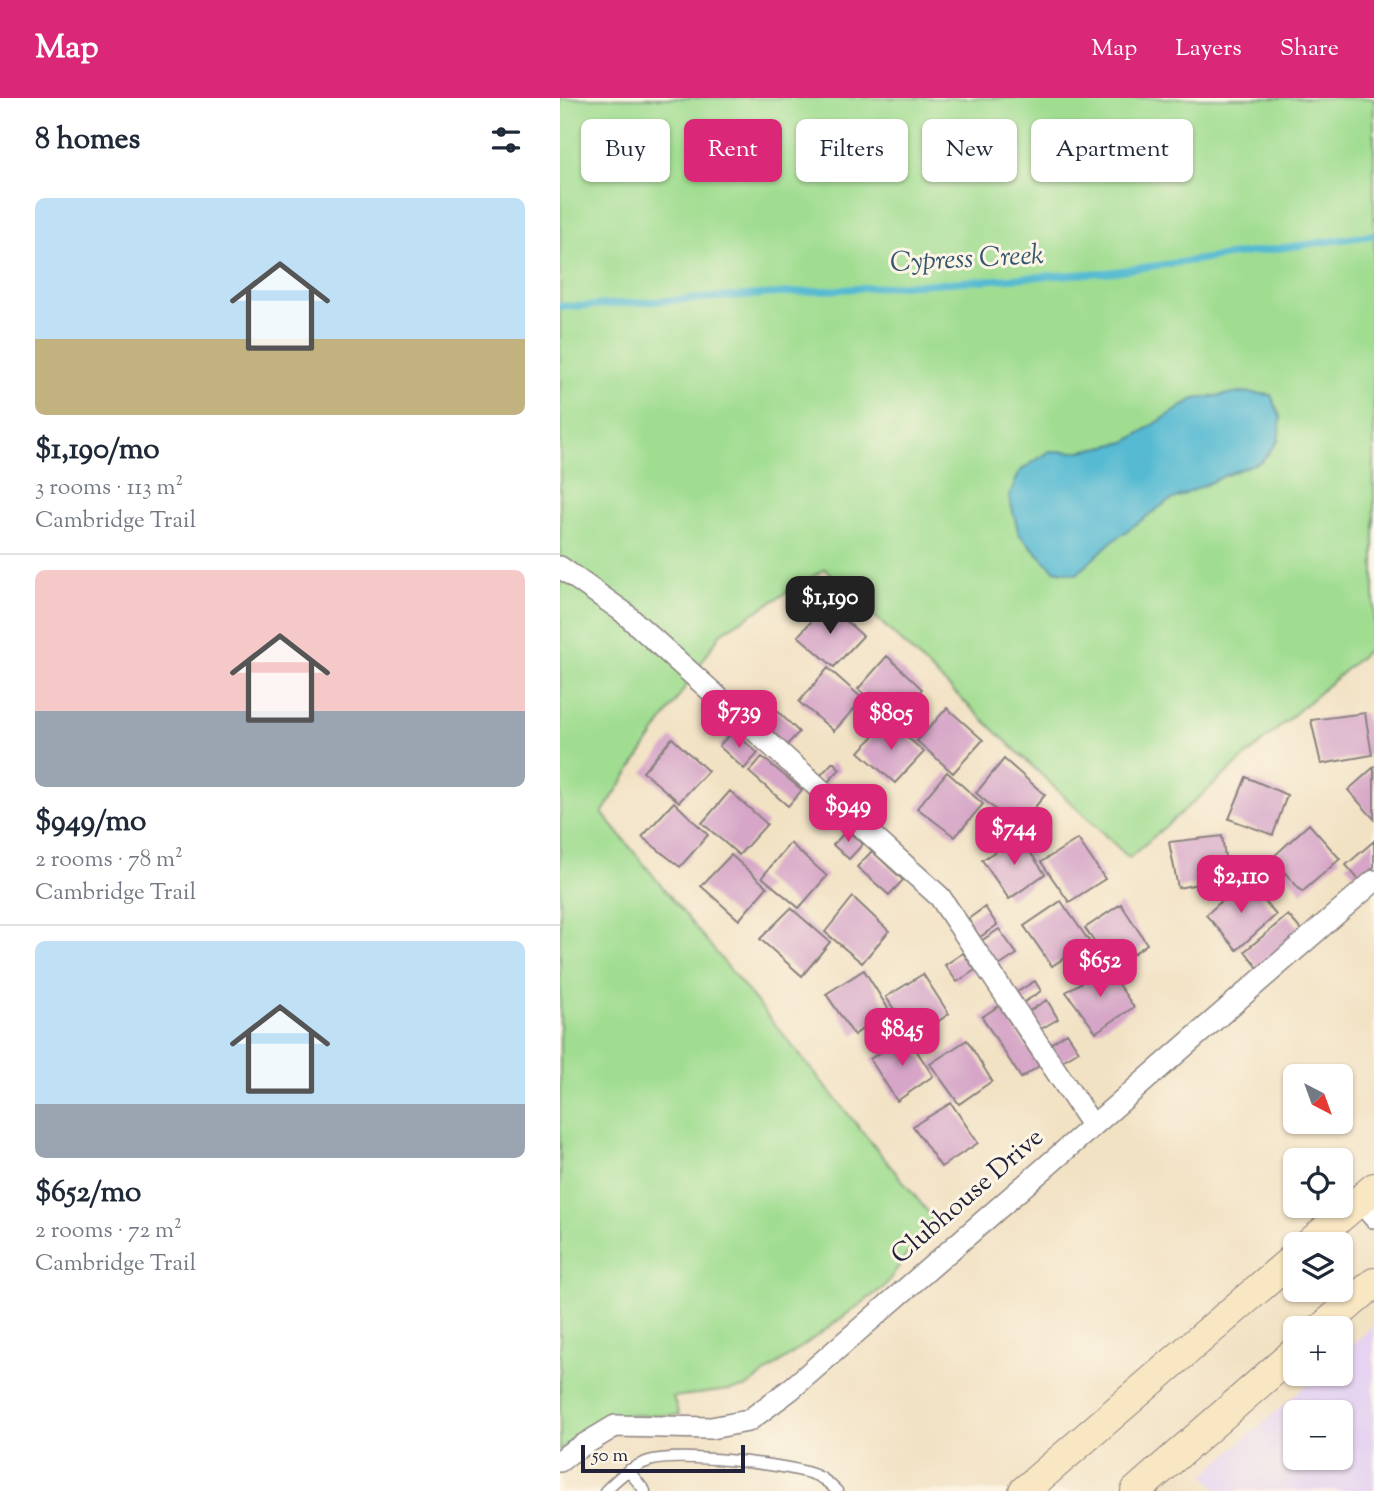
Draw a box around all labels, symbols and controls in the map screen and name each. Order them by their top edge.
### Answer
text: Map [35,25,99,73]
text: Map [1091,32,1137,66]
text: Layers [1175,32,1242,66]
text: Share [1280,32,1339,66]
text: 8 homes [35,119,140,162]
chip: Buy [581,119,670,182]
chip: Rent [684,119,782,182]
chip: Filters [796,119,908,182]
chip: New [922,119,1017,182]
chip: Apartment [1031,119,1193,182]
icon: filters [487,121,525,159]
water label: Cypress Creek [889,236,1045,284]
icon: home [217,243,343,369]
text: $1,190/mo [35,429,160,472]
text: 3 rooms · 113 m² [35,472,183,505]
text: Cambridge Trail [35,505,196,538]
pin: $1,190 [773,576,887,636]
text: $1,190 [802,582,858,615]
icon: home [217,615,343,741]
pin: $739 [698,690,780,750]
pin: $805 [850,692,932,752]
text: $739 [717,696,761,729]
text: $805 [869,698,913,731]
pin: $949 [807,784,889,844]
text: $949 [825,790,871,823]
text: $949/mo [35,801,146,844]
pin: $744 [973,808,1055,867]
text: $744 [991,813,1037,846]
text: 2 rooms · 78 m² [35,844,183,877]
pin: $2,110 [1184,856,1298,915]
text: $2,110 [1213,861,1269,894]
text: Cambridge Trail [35,877,196,910]
pin: $652 [1059,940,1141,999]
text: $652 [1079,945,1121,978]
icon: home [217,986,343,1112]
pin: $845 [861,1009,943,1068]
text: $845 [881,1014,924,1047]
north arrow [1283,1064,1353,1134]
map controls [1283,1064,1353,1470]
street label: Clubhouse Drive [884,1120,1052,1274]
button: locate [1283,1148,1353,1218]
text: $652/mo [35,1172,142,1215]
text: 2 rooms · 72 m² [35,1215,182,1248]
button: layers [1283,1232,1353,1302]
text: Cambridge Trail [35,1248,196,1281]
button: + [1283,1316,1353,1386]
button: − [1283,1400,1353,1470]
scale bar [581,1442,746,1474]
text: 50 m [592,1443,628,1470]

